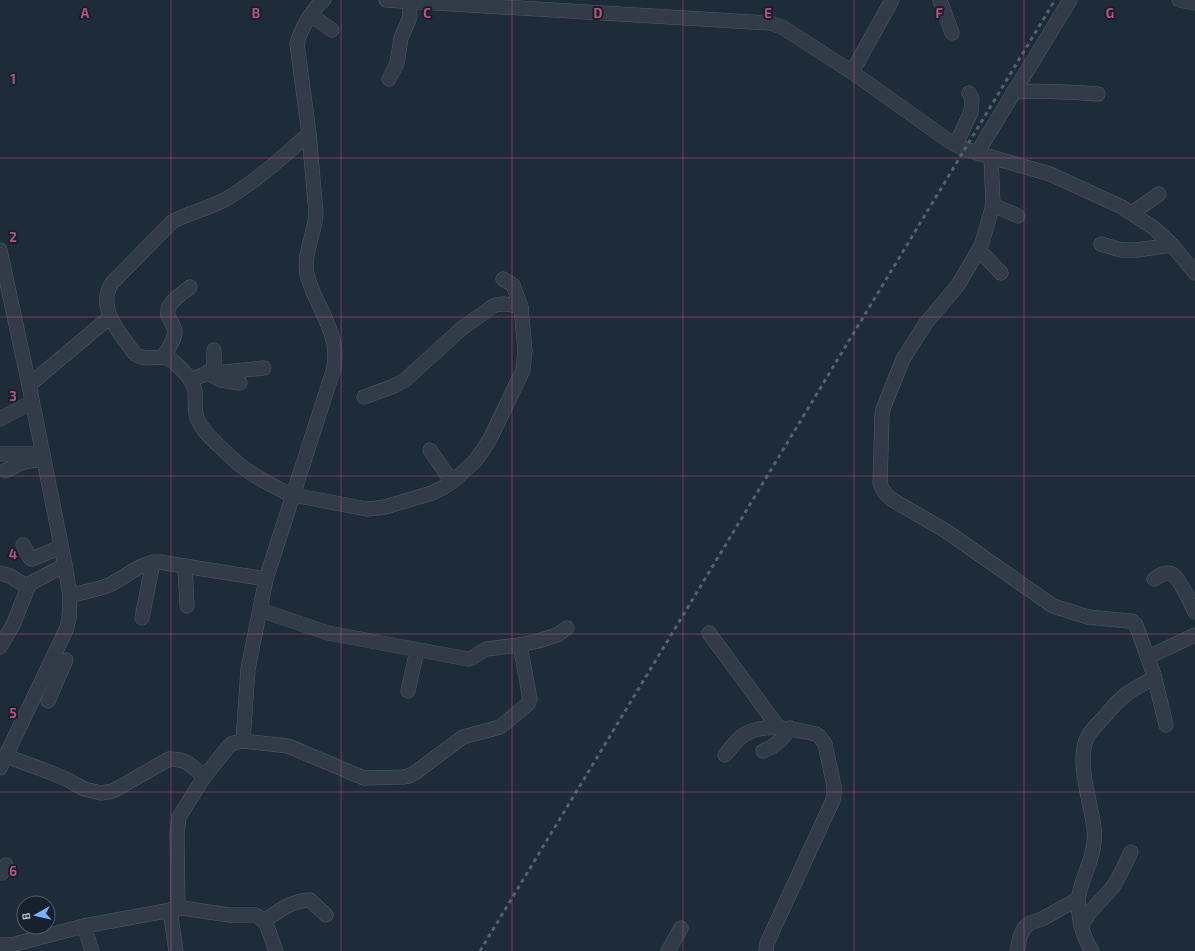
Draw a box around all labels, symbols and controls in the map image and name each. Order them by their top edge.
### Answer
text: A [81,5,90,21]
text: B [252,5,260,21]
text: C [423,5,431,21]
text: D [594,5,603,21]
text: E [764,5,772,21]
text: F [935,5,943,21]
text: G [1106,5,1114,21]
text: 1 [10,71,16,87]
text: 2 [9,229,17,245]
text: 3 [9,388,17,404]
text: 4 [9,546,17,562]
text: 5 [9,705,17,721]
text: 6 [9,863,17,879]
north arrow [16,895,56,935]
text: B [19,912,33,921]

